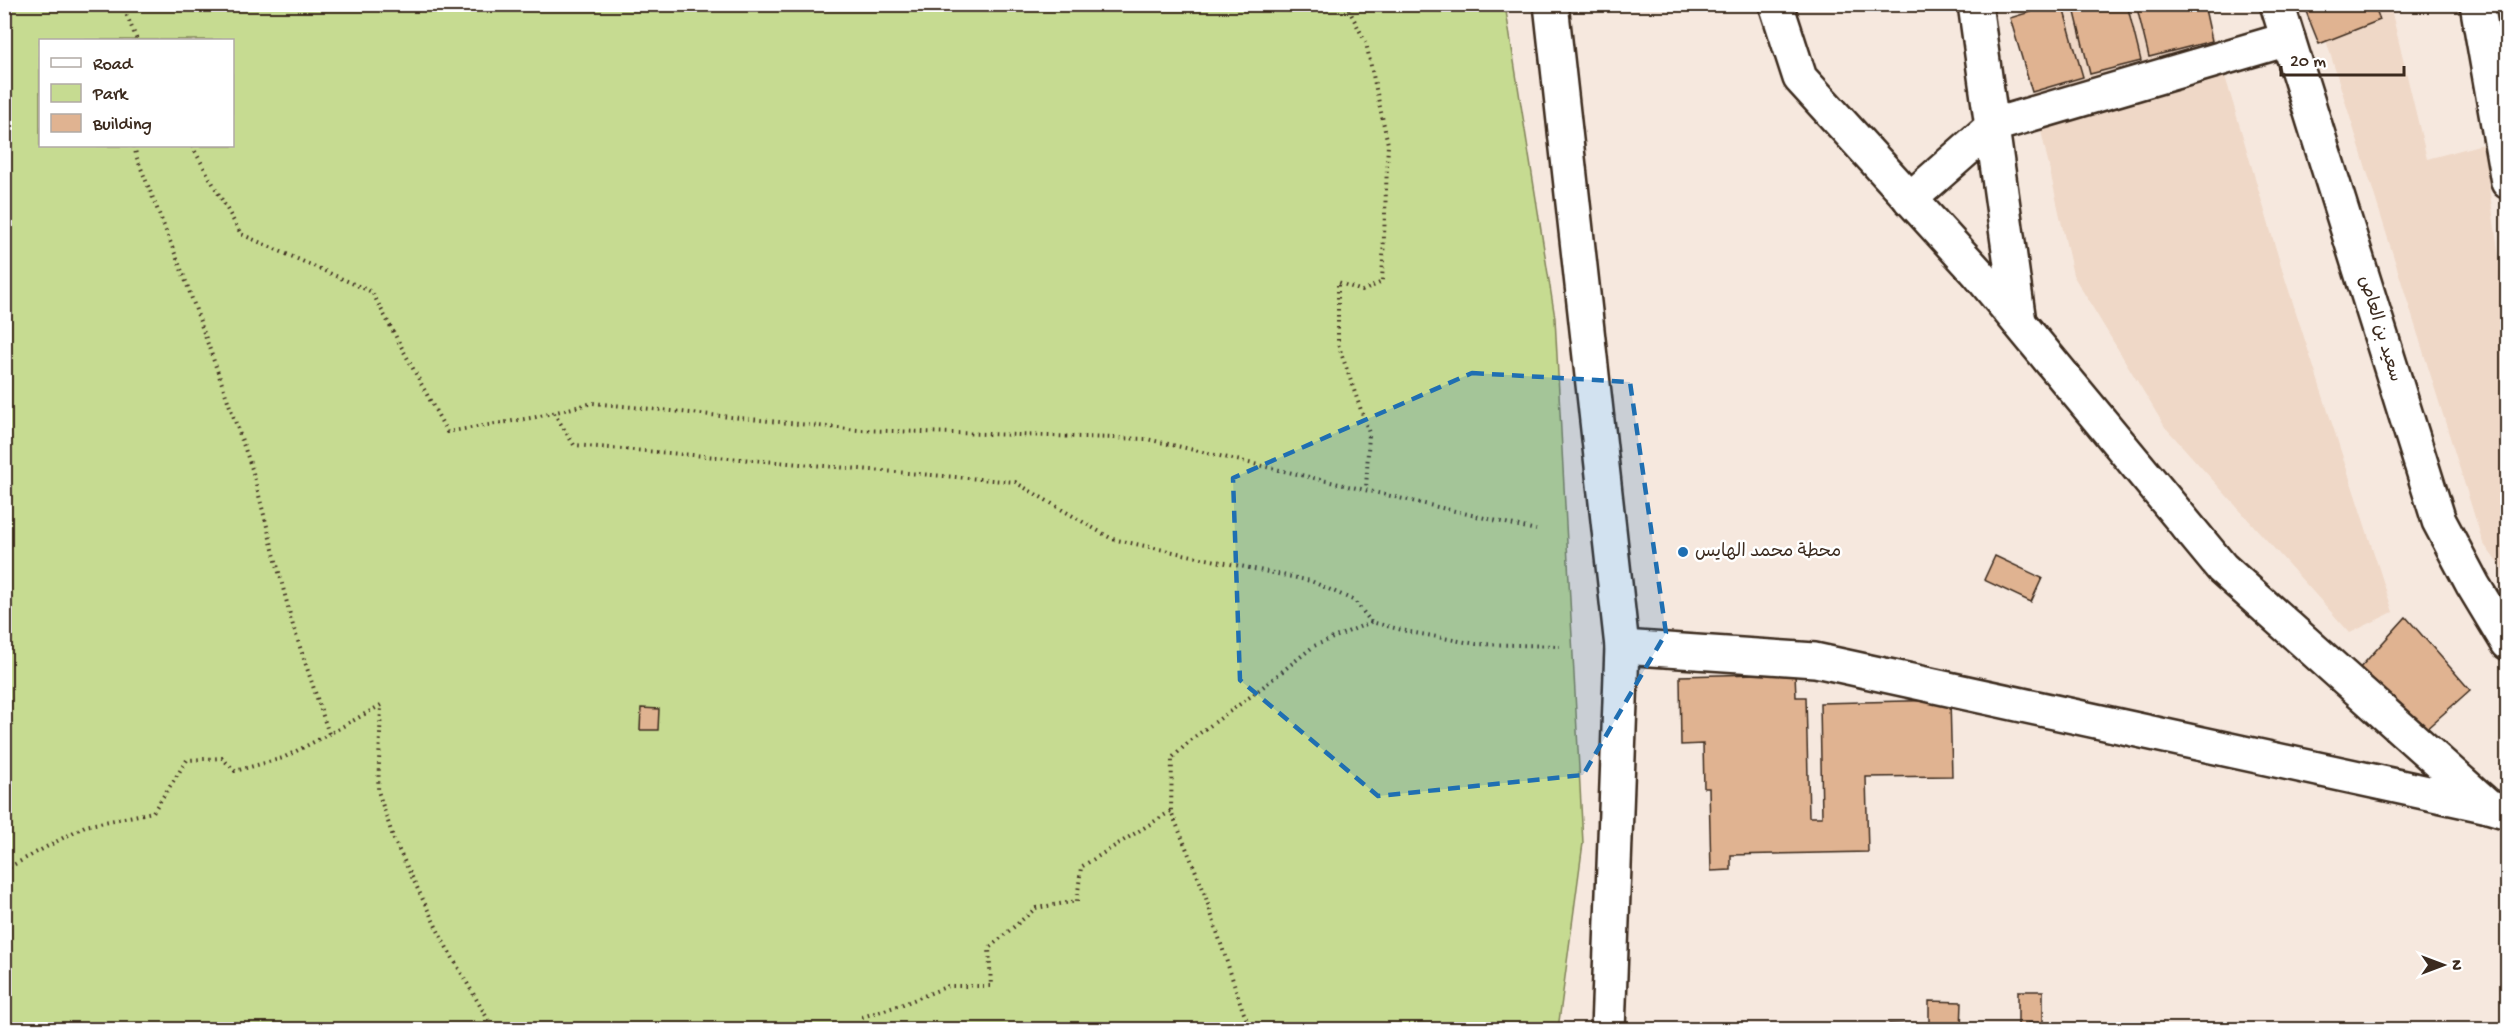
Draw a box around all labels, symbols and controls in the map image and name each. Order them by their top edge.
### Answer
legend [39,39,234,147]
scale bar [2281,39,2404,77]
text: 20 m [2290,52,2326,73]
text: Road [93,55,134,76]
text: Park [92,85,129,106]
text: Building [92,115,152,136]
street label: سعيد بن العاص [2353,273,2405,385]
place label: محطة محمد الهايس [1695,542,1841,563]
marker: محطة محمد الهايس [1676,545,1690,559]
north arrow [2413,935,2473,995]
text: N [2445,960,2464,971]

